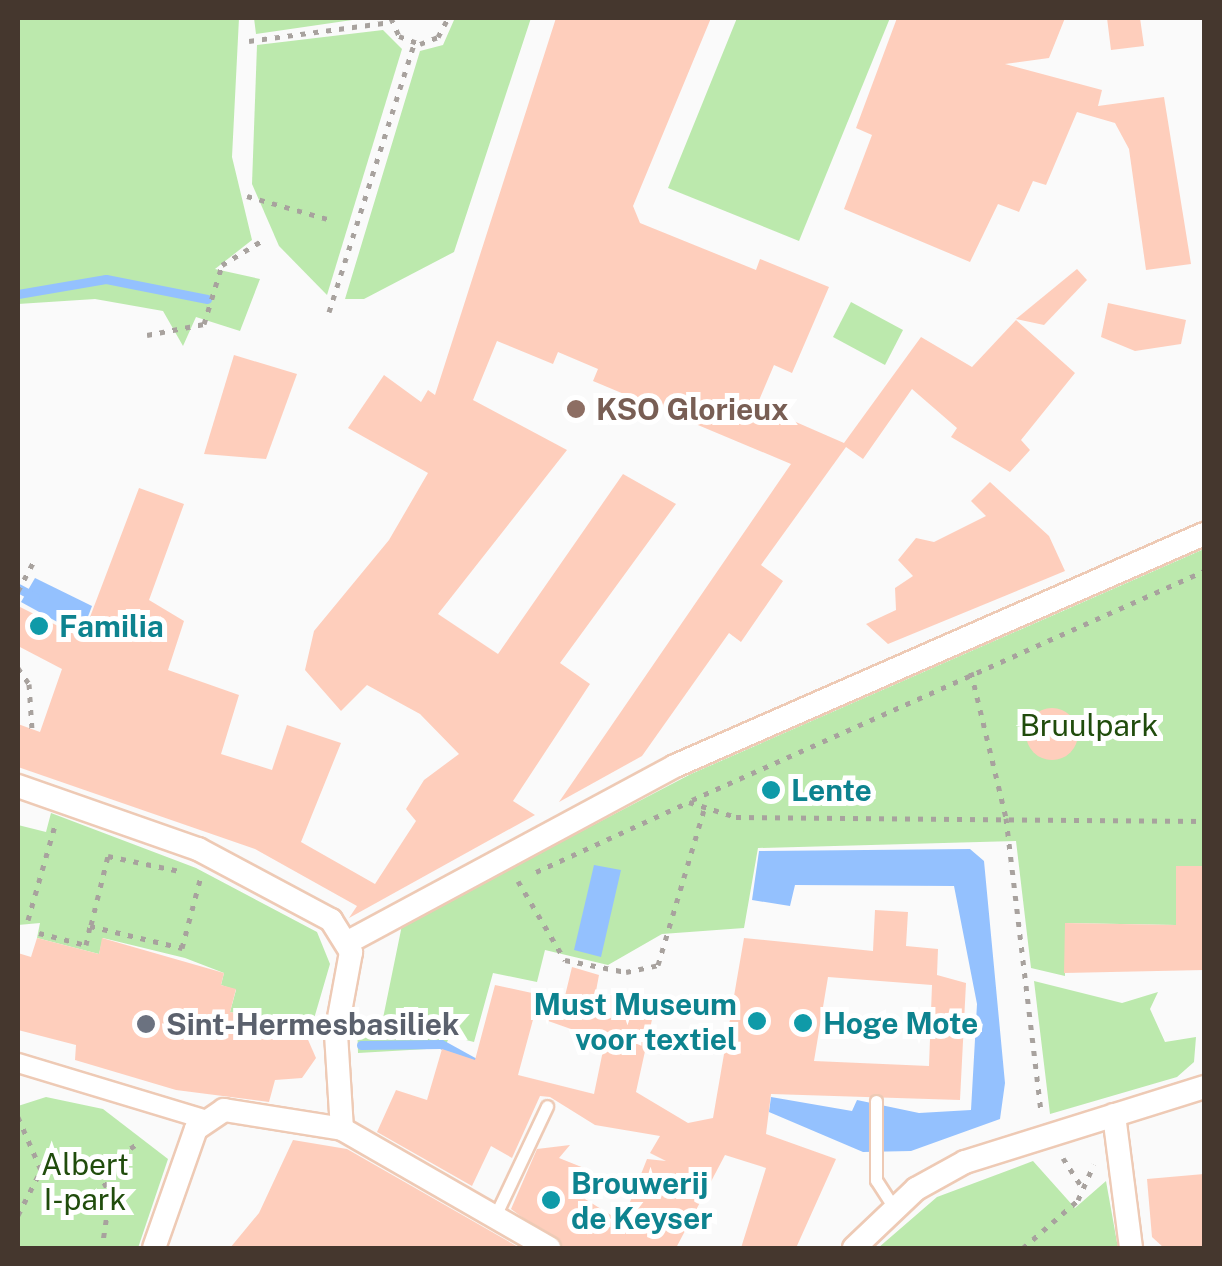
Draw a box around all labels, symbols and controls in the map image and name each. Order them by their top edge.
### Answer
place label: KSO Glorieux [596,391,789,427]
marker: KSO Glorieux [565,398,587,420]
place label: Familia [59,608,164,644]
marker: Familia [28,615,50,637]
park label: Bruulpark [1020,707,1158,743]
place label: Lente [791,772,872,808]
marker: Lente [760,779,782,801]
place label: Must Museum voor textiel [533,986,737,1056]
place label: Hoge Mote [823,1005,978,1041]
place label: Sint-Hermesbasiliek [166,1006,459,1042]
marker: Must Museum voor textiel [746,1010,768,1032]
marker: Hoge Mote [792,1012,814,1034]
marker: Sint-Hermesbasiliek [135,1013,157,1035]
park label: Albert I-park [41,1146,129,1216]
place label: Brouwerij de Keyser [571,1165,713,1236]
marker: Brouwerij de Keyser [540,1189,562,1211]

